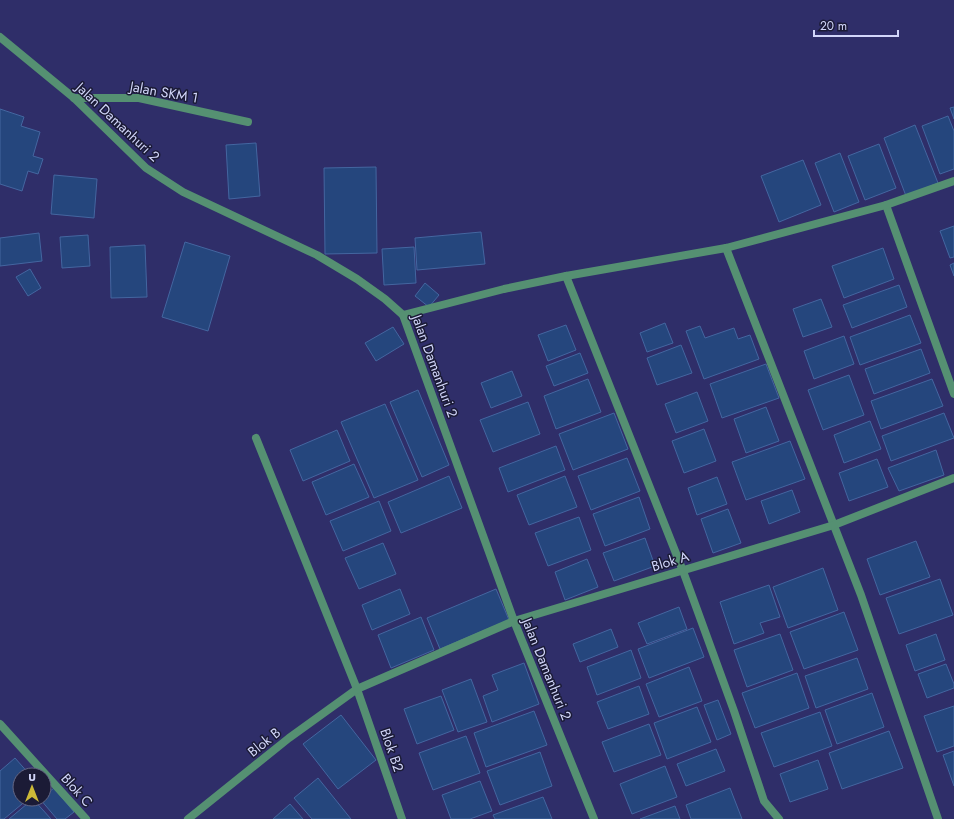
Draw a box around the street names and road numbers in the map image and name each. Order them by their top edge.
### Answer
street label: Jalan Damanhuri 2 [70,76,164,166]
street label: Jalan SKM 1 [126,76,200,108]
street label: Jalan Damanhuri 2 [406,310,463,420]
street label: Blok A [649,546,692,576]
street label: Jalan Damanhuri 2 [517,613,577,723]
street label: Blok B [243,723,285,761]
street label: Blok B2 [375,726,409,774]
street label: Blok C [57,769,97,811]

